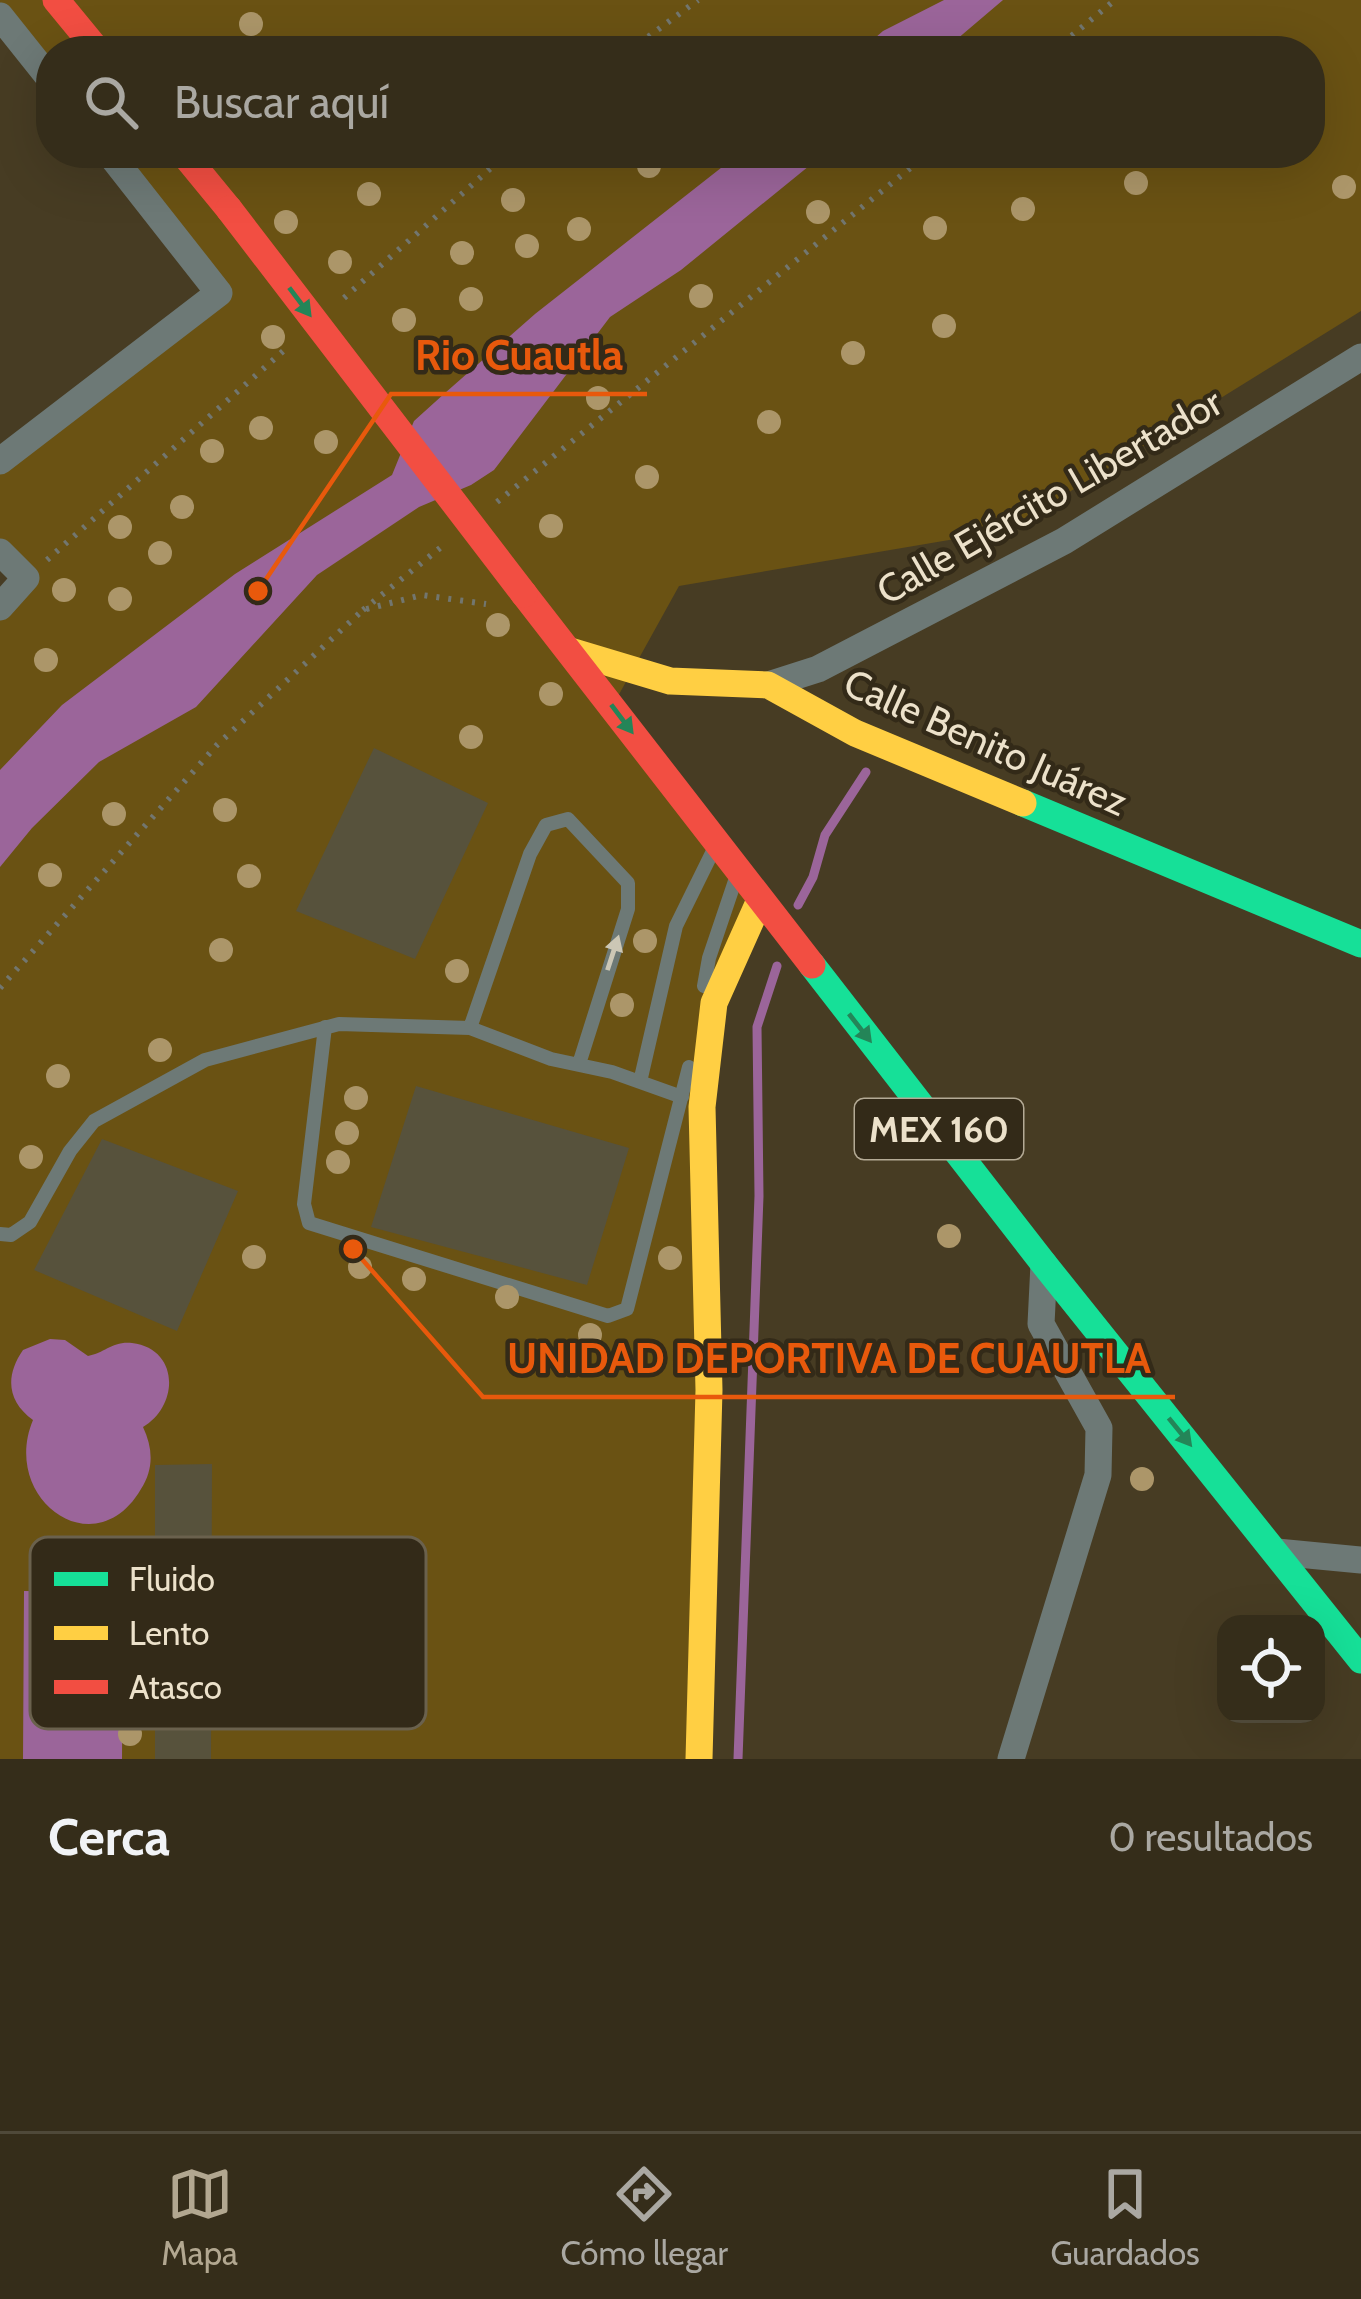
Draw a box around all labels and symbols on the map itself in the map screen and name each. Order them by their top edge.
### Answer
one-way arrow [288,286,312,317]
callout: Rio Cuautla [391,316,647,394]
text: Rio Cuautla [415,329,623,381]
street label: Calle Ejército Libertador [868,377,1231,614]
street label: Calle Benito Juárez [837,658,1135,826]
one-way arrow [609,703,633,735]
one-way arrow [605,934,624,971]
one-way arrow [847,1012,872,1043]
road number: MEX 160 [855,1099,1023,1159]
callout: UNIDAD DEPORTIVA DE CUAUTLA [483,1319,1175,1397]
text: UNIDAD DEPORTIVA DE CUAUTLA [507,1332,1152,1384]
one-way arrow [1167,1417,1192,1448]
legend [30,1537,426,1729]
text: Fluido [129,1559,215,1599]
text: Lento [129,1613,209,1653]
text: Atasco [129,1667,222,1707]

